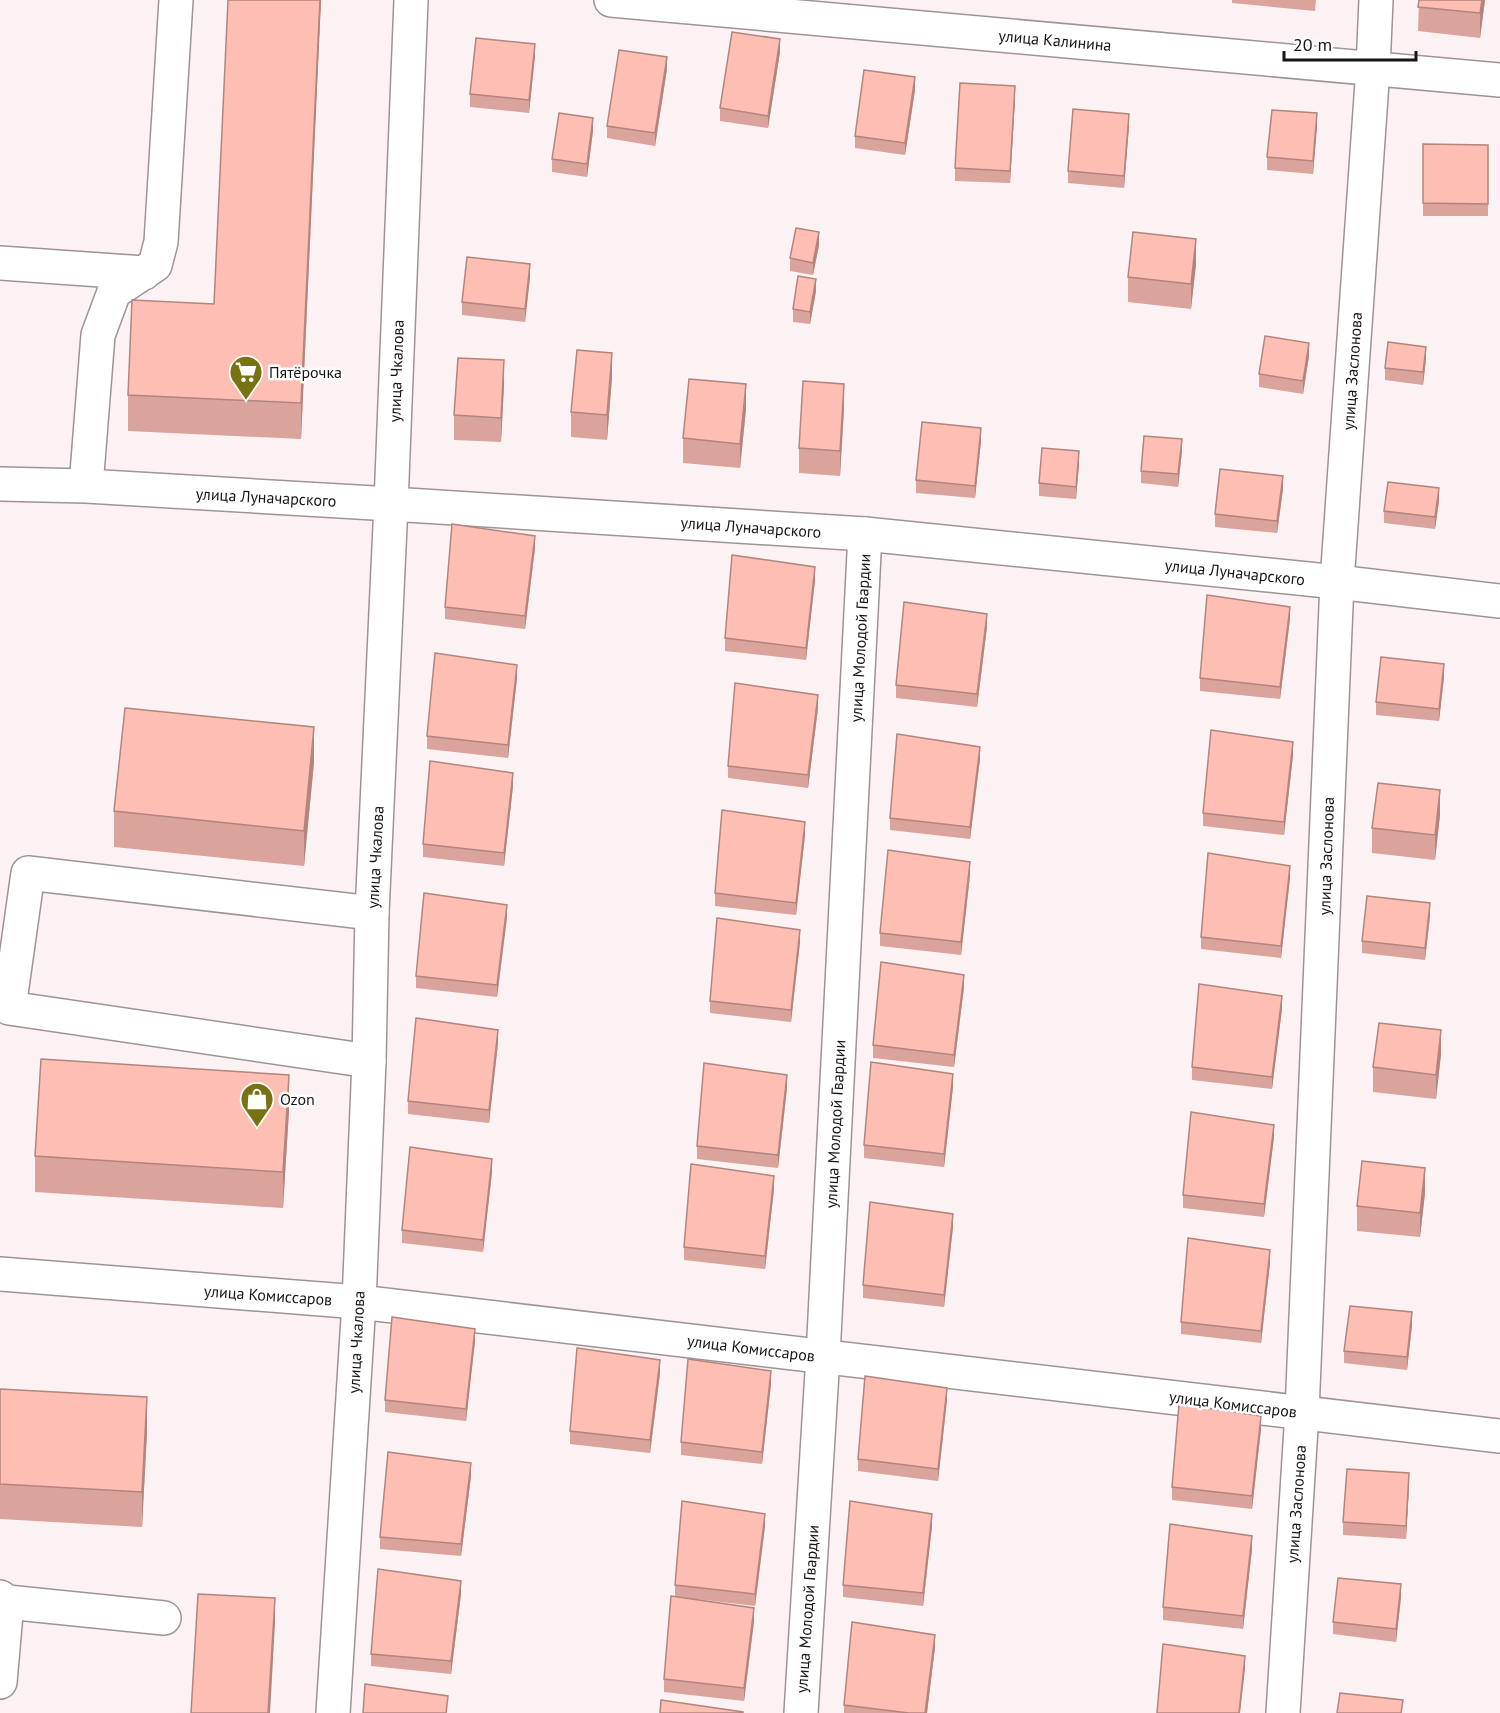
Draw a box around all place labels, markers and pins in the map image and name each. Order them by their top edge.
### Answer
supermarket icon: Пятёрочка [228,354,264,401]
place label: Пятёрочка [269,362,342,382]
shop icon: Ozon [239,1081,275,1128]
place label: Ozon [280,1089,315,1109]

